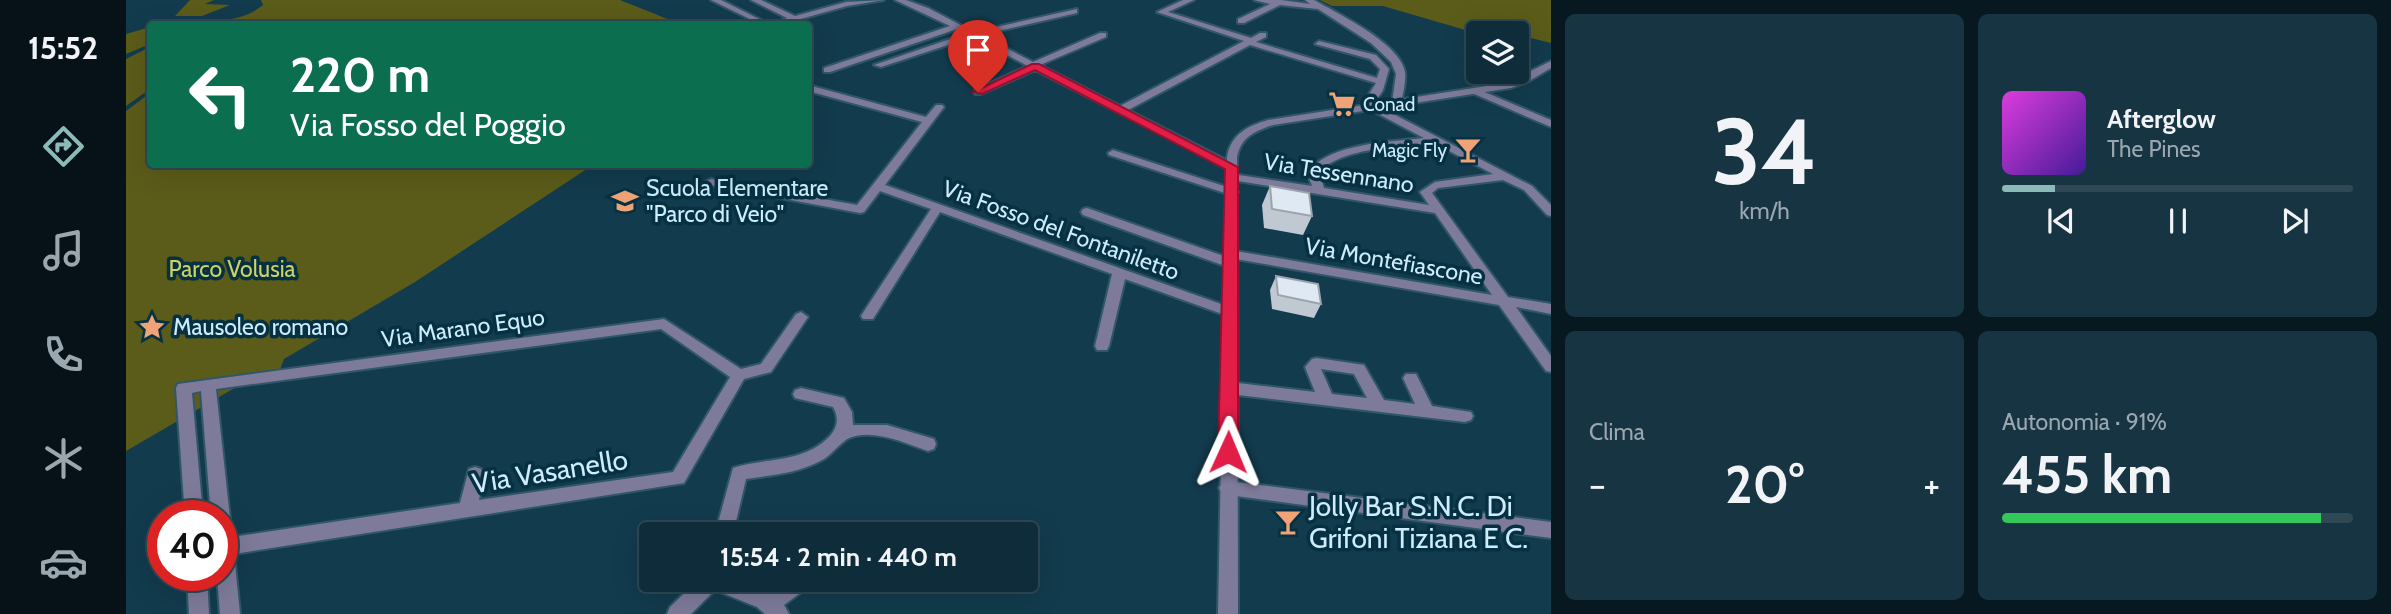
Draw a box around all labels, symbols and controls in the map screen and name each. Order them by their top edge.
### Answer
pin [948,20,1008,92]
map controls [1466,21,1529,84]
button: layers [1466,21,1529,84]
text: 15:52 [28,28,98,67]
icon: arrive [959,31,997,69]
text: 220 m [290,45,430,104]
icon: left [175,49,266,140]
supermarket icon: Conad [1327,89,1357,119]
place label: Conad [1363,93,1415,116]
text: 34 [1712,96,1817,207]
text: Afterglow [2107,103,2216,135]
text: Via Fosso del Poggio [290,105,566,144]
icon: directions [39,122,88,171]
bar icon: Magic Fly [1453,135,1483,165]
text: The Pines [2107,135,2201,163]
place label: Magic Fly [1372,139,1447,162]
street label: Via Tessennano [1262,147,1416,199]
place label: Scuola Elementare "Parco di Veio" [646,174,828,228]
street label: Via Fosso del Fontaniletto [939,174,1183,286]
school or university icon: Scuola Elementare "Parco di Veio" [610,186,640,216]
text: km/h [1739,197,1790,225]
icon: previous [2042,202,2080,240]
icon: pause [2159,202,2197,240]
icon: next [2276,202,2314,240]
icon: music [39,226,88,275]
street label: Via Montefiascone [1303,232,1485,290]
park label: Parco Volusia [168,255,296,283]
street label: Via Marano Equo [380,303,546,353]
place icon: Mausoleo romano [137,312,167,342]
place label: Mausoleo romano [173,313,348,341]
icon: phone [39,330,88,379]
text: Autonomia · 91% [2002,408,2167,436]
position arrow [1191,415,1265,489]
text: Clima [1589,418,1645,446]
icon: climate [39,434,88,483]
street label: Via Vasanello [470,442,630,500]
text: 455 km [2002,443,2172,506]
text: 20° [1725,453,1804,516]
text: − [1589,461,1606,508]
text: + [1923,461,1940,508]
place label: Jolly Bar S.N.C. Di Grifoni Tiziana E C. [1308,489,1528,555]
speed limit sign: 40 [147,500,238,591]
bar icon: Jolly Bar S.N.C. Di Grifoni Tiziana E C. [1273,507,1303,537]
icon: car [39,538,88,587]
text: 15:54 · 2 min · 440 m [720,541,957,573]

